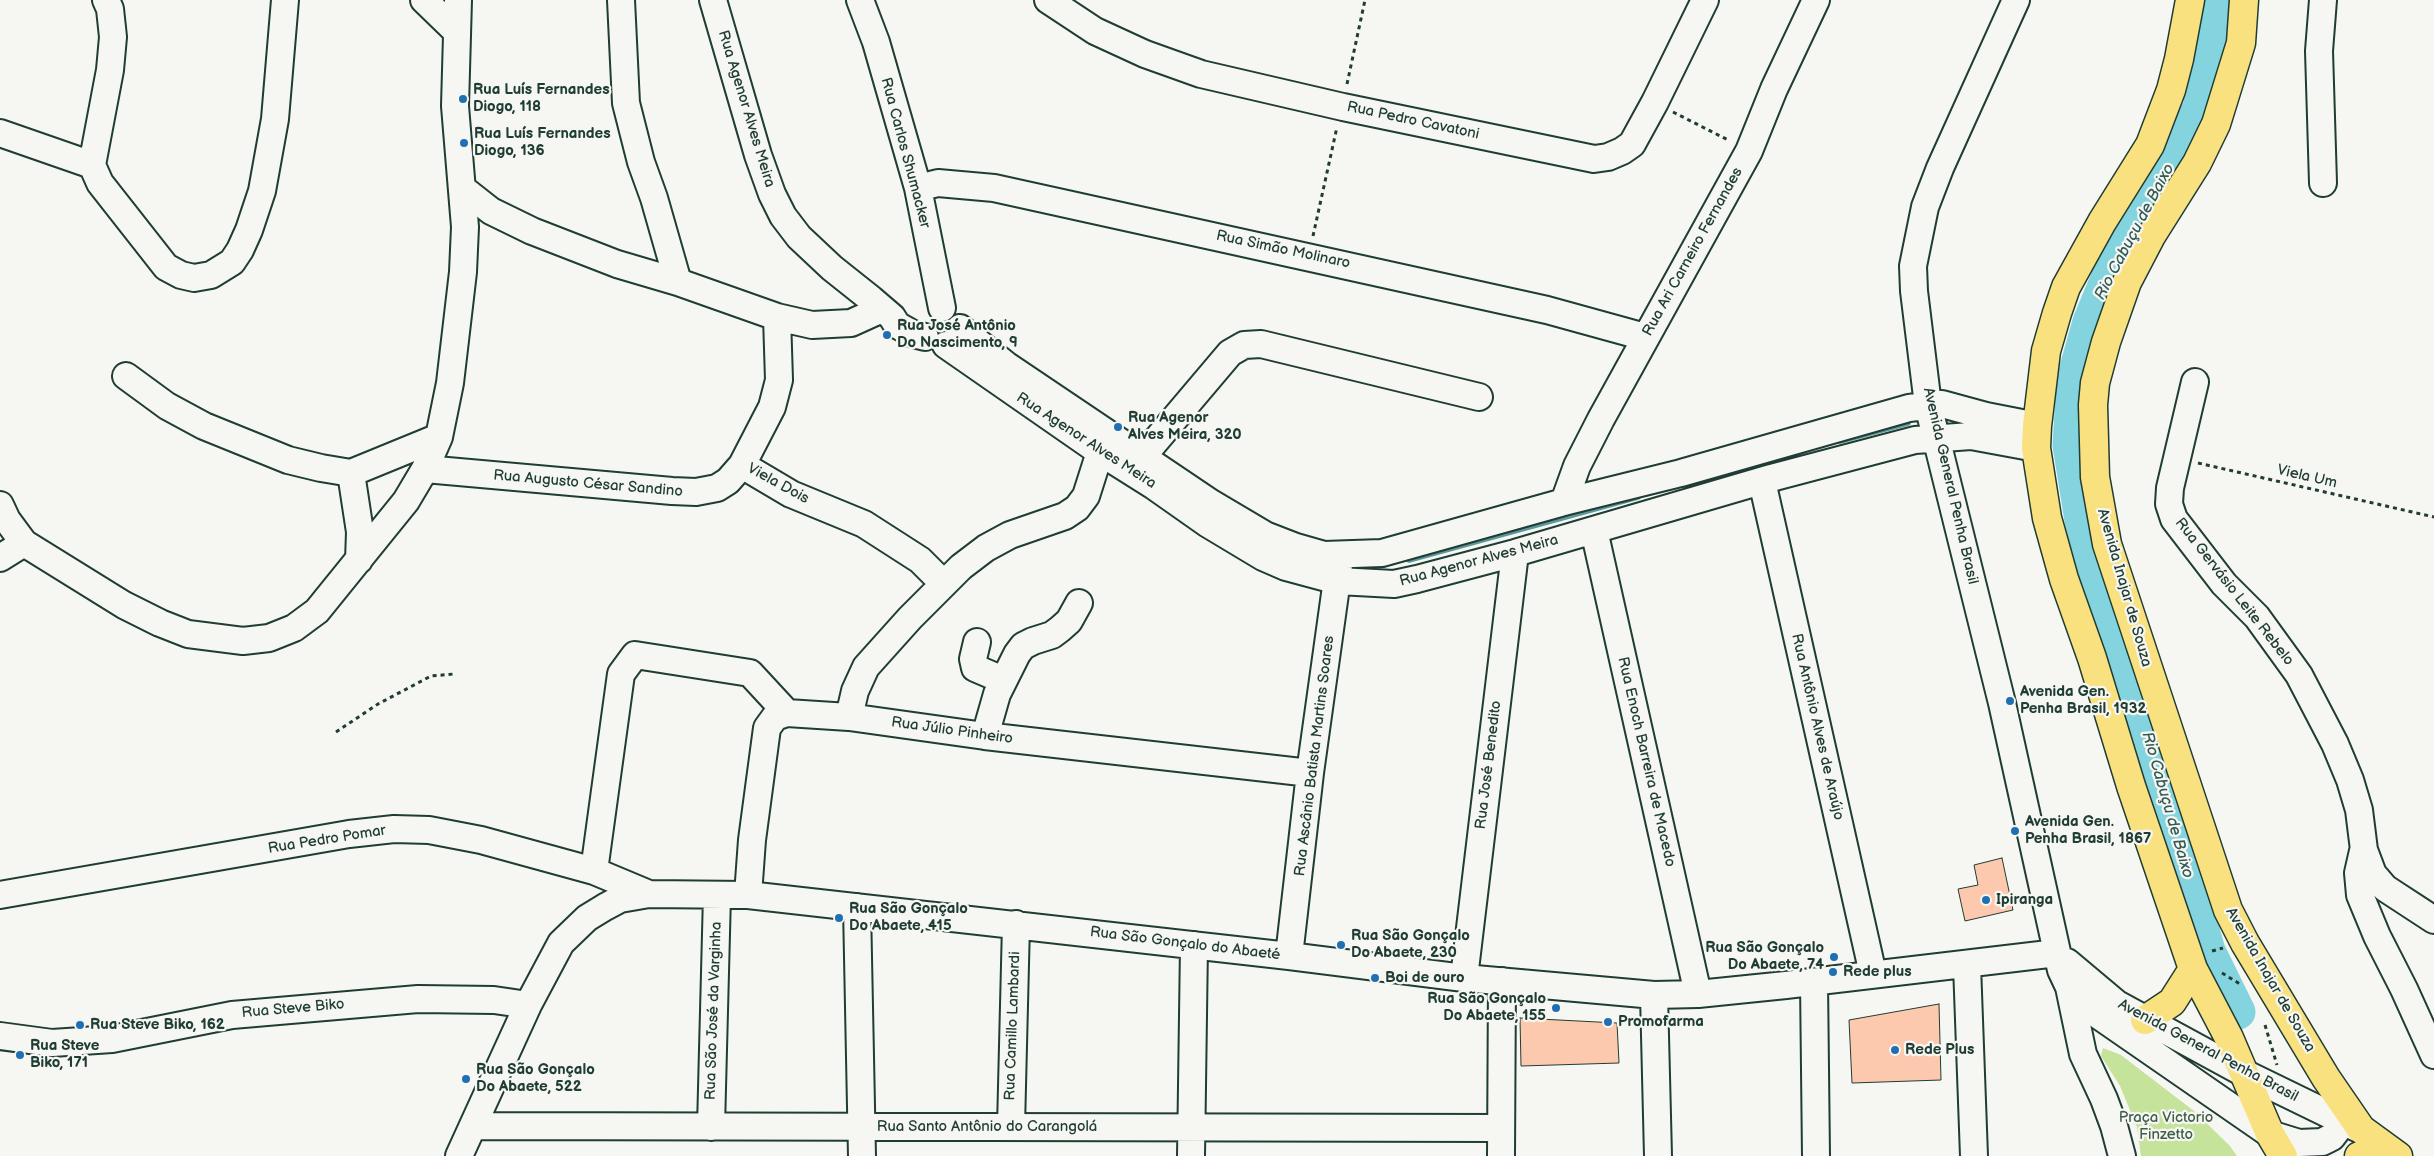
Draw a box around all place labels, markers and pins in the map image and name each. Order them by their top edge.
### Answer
place label: Rua Luís Fernandes Diogo, 118 [473,81,610,116]
marker: Rua Luís Fernandes Diogo, 118 [457,93,469,105]
place label: Rua Luís Fernandes Diogo, 136 [474,125,611,160]
marker: Rua Luís Fernandes Diogo, 136 [458,137,470,149]
place label: Rua José Antônio Do Nascimento, 9 [897,317,1018,352]
marker: Rua José Antônio Do Nascimento, 9 [881,329,893,341]
place label: Rua Agenor Alves Meira, 320 [1128,409,1241,444]
marker: Rua Agenor Alves Meira, 320 [1112,421,1124,433]
place label: Avenida Gen. Penha Brasil, 1932 [2020,683,2146,718]
marker: Avenida Gen. Penha Brasil, 1932 [2004,695,2016,707]
place label: Avenida Gen. Penha Brasil, 1867 [2025,813,2151,848]
marker: Avenida Gen. Penha Brasil, 1867 [2009,825,2021,837]
place label: Ipiranga [1996,891,2053,909]
marker: Ipiranga [1980,894,1992,906]
place label: Rua São Gonçalo Do Abaete, 415 [849,900,968,935]
marker: Rua São Gonçalo Do Abaete, 415 [833,912,845,924]
place label: Rua São Gonçalo Do Abaete, 230 [1351,927,1470,962]
marker: Rua São Gonçalo Do Abaete, 230 [1335,939,1347,951]
place label: Rua São Gonçalo Do Abaete, 74 [1705,939,1824,974]
marker: Rua São Gonçalo Do Abaete, 74 [1828,951,1840,963]
place label: Rede plus [1843,963,1912,981]
marker: Rede plus [1827,966,1839,978]
place label: Boi de ouro [1385,969,1464,987]
marker: Boi de ouro [1369,972,1381,984]
place label: Rua São Gonçalo Do Abaete, 155 [1427,990,1546,1025]
marker: Rua São Gonçalo Do Abaete, 155 [1550,1002,1562,1014]
place label: Promofarma [1618,1013,1704,1031]
place label: Rua Steve Biko, 162 [90,1016,225,1034]
marker: Promofarma [1602,1016,1614,1028]
marker: Rua Steve Biko, 162 [74,1019,86,1031]
place label: Rua Steve Biko, 171 [30,1037,99,1072]
place label: Rede Plus [1905,1041,1974,1059]
marker: Rede Plus [1889,1044,1901,1056]
marker: Rua Steve Biko, 171 [14,1049,26,1061]
place label: Rua São Gonçalo Do Abaete, 522 [476,1061,595,1096]
marker: Rua São Gonçalo Do Abaete, 522 [460,1073,472,1085]

